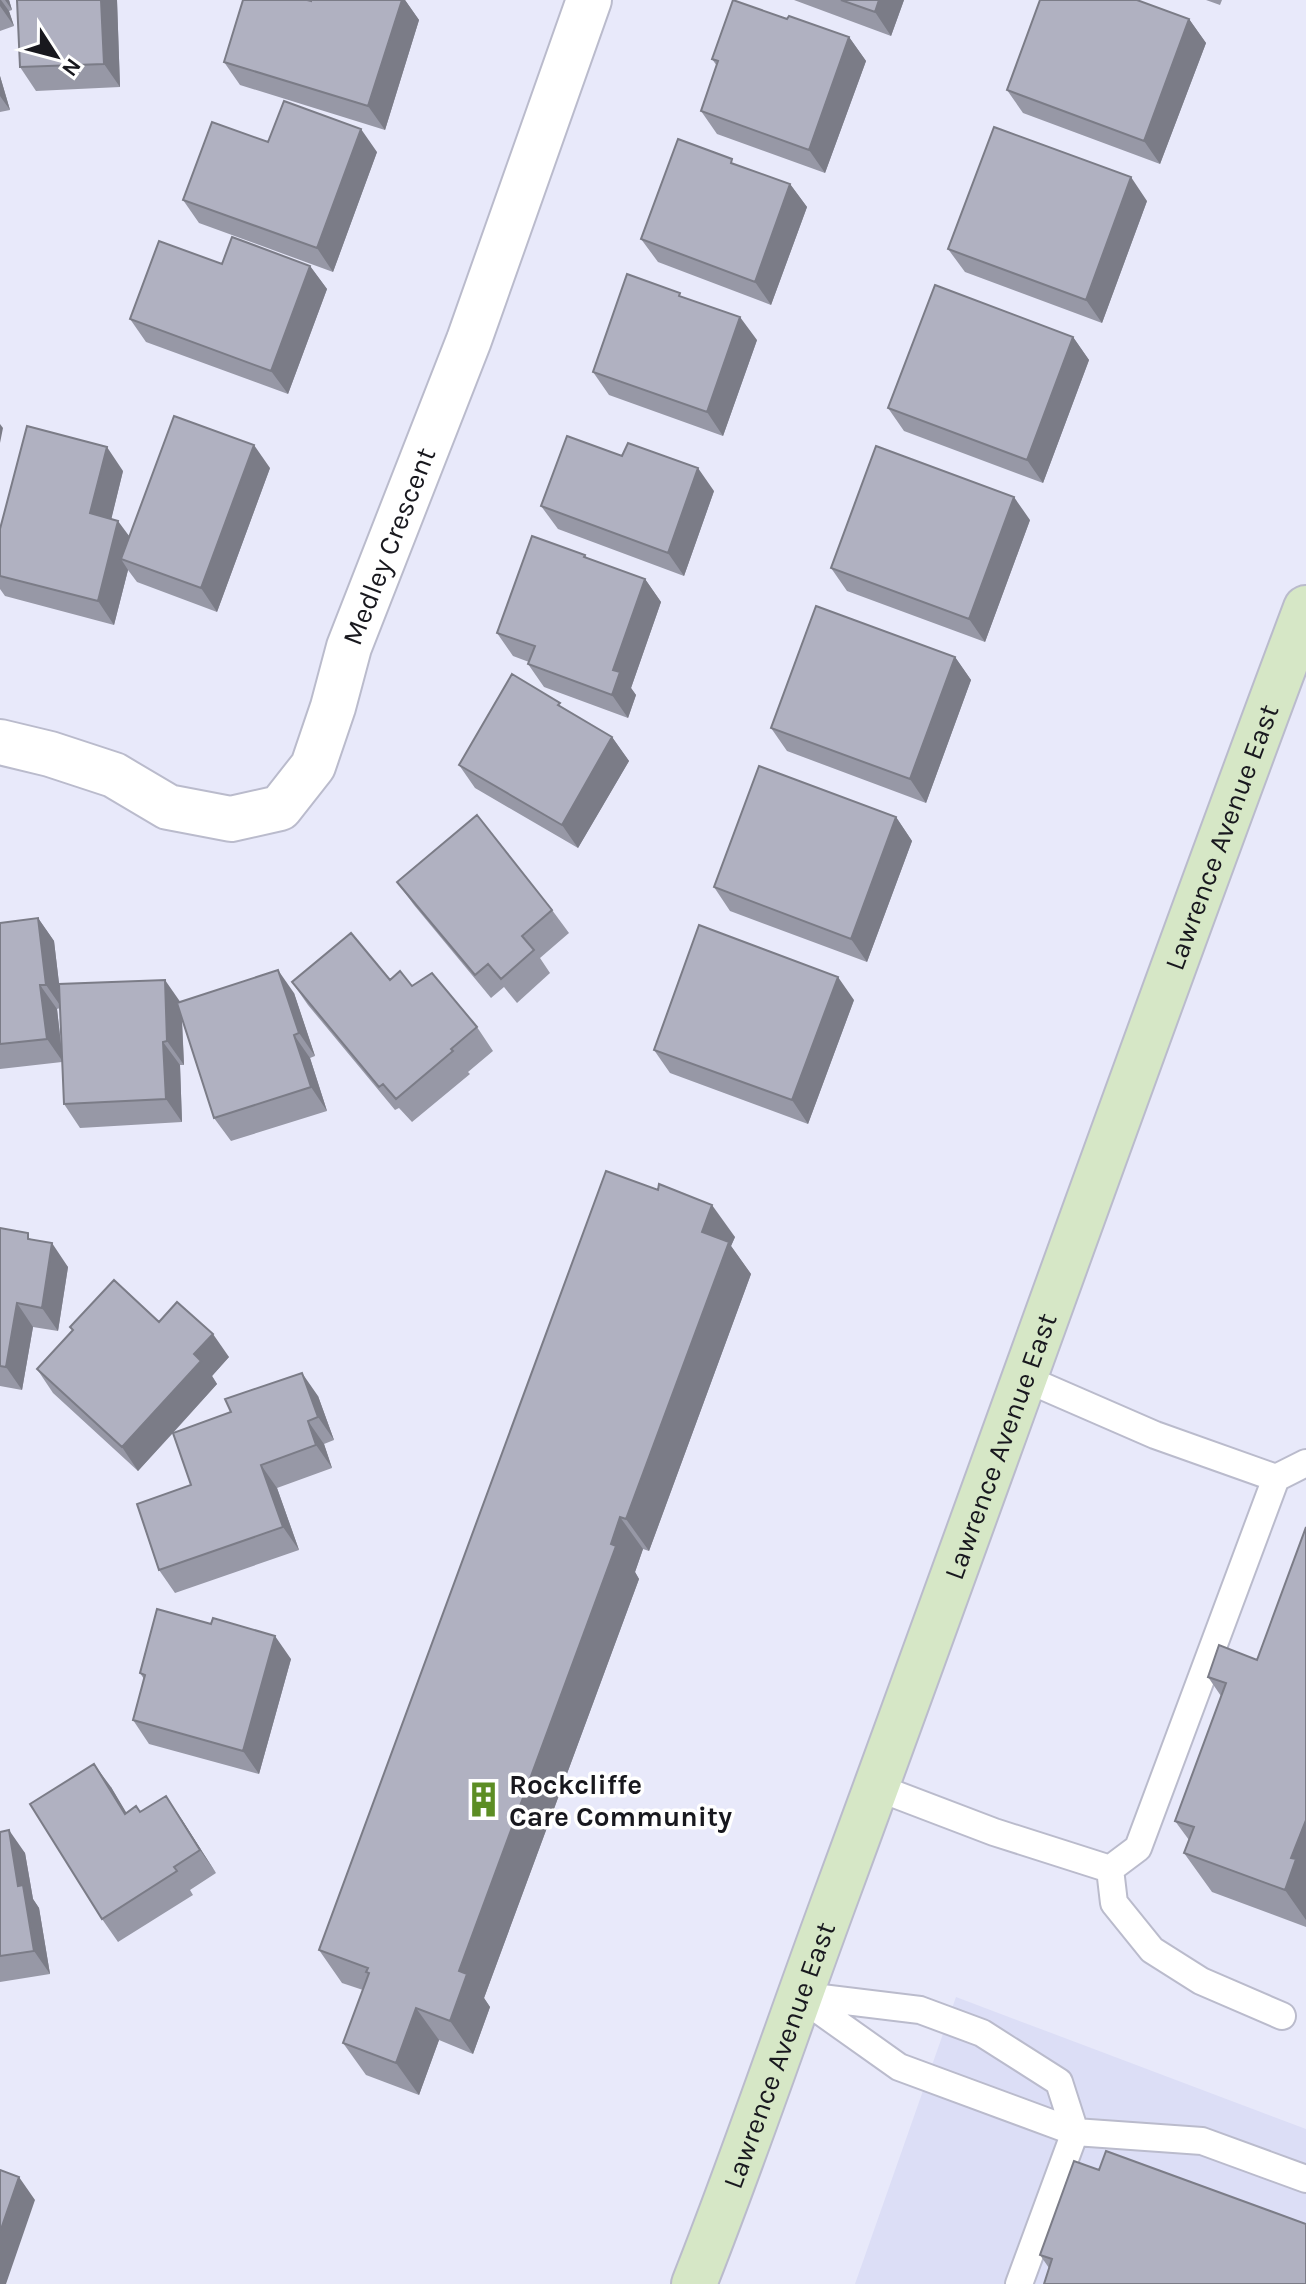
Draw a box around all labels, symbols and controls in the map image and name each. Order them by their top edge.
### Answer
north arrow [16,16,96,96]
text: N [56,53,87,81]
street label: Medley Crescent [335,443,442,650]
street label: Lawrence Avenue East [1158,700,1286,975]
street label: Lawrence Avenue East [937,1309,1064,1584]
place label: Rockcliffe Care Community [509,1768,732,1833]
building icon: Rockcliffe Care Community [464,1781,502,1819]
street label: Lawrence Avenue East [716,1917,842,2193]

